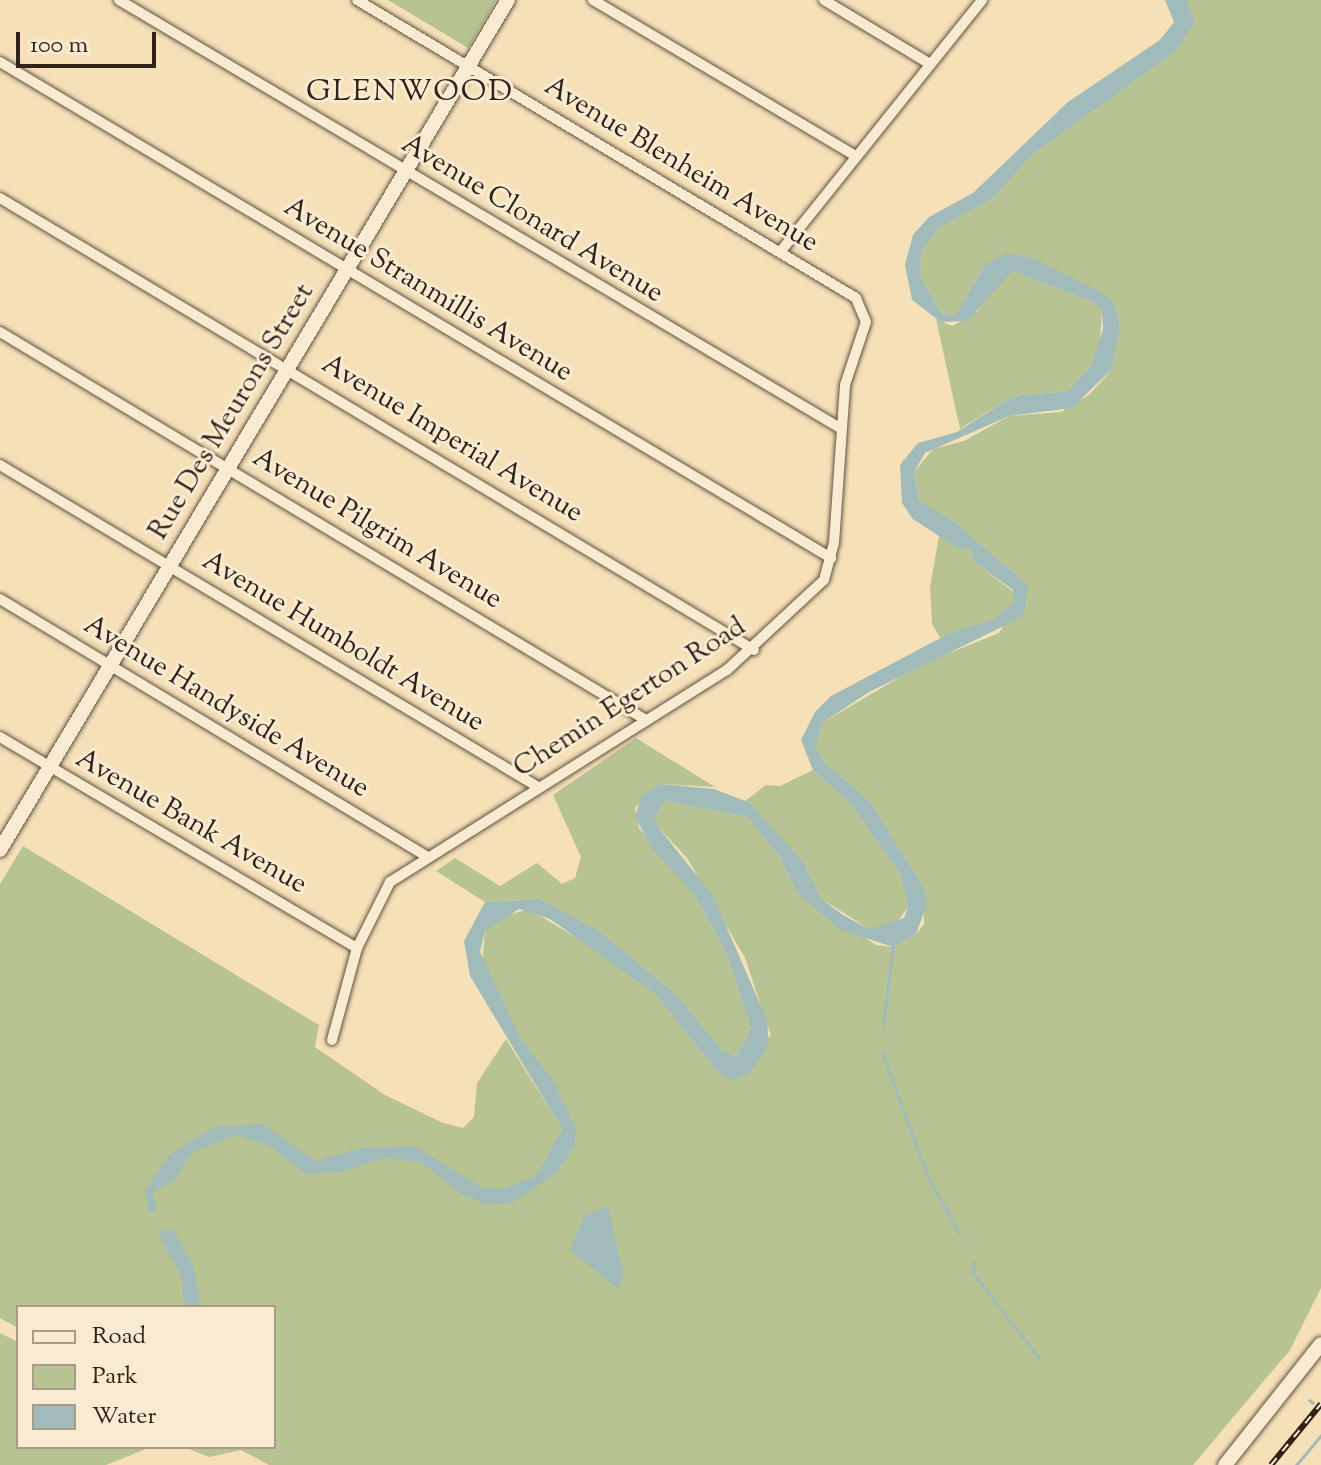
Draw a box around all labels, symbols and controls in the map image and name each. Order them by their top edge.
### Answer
scale bar [20,16,160,66]
text: 100 m [30,29,88,63]
street label: Avenue Blenheim Avenue [538,70,824,260]
district label: GLENWOOD [306,75,514,111]
street label: Avenue Clonard Avenue [395,127,669,311]
street label: Avenue Stranmillis Avenue [278,190,578,390]
street label: Rue Des Meurons Street [142,278,322,546]
street label: Avenue Imperial Avenue [315,348,589,530]
street label: Avenue Pilgrim Avenue [246,441,508,617]
street label: Avenue Humboldt Avenue [196,544,490,740]
street label: Avenue Handyside Avenue [77,608,375,806]
street label: Chemin Egerton Road [508,610,752,786]
street label: Avenue Bank Avenue [69,742,313,902]
legend [16,1305,276,1449]
text: Road [92,1320,146,1354]
text: Park [92,1360,138,1394]
text: Water [92,1400,156,1434]

